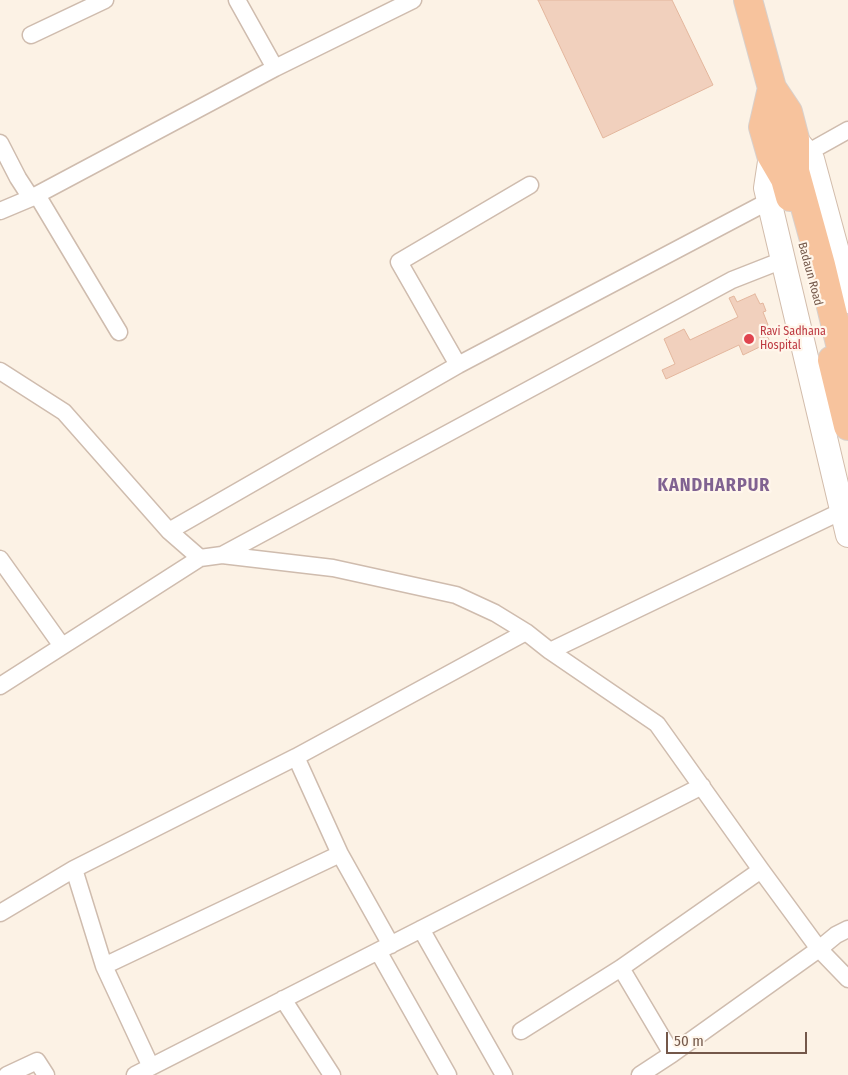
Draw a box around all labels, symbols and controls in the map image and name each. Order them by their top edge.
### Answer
street label: Badaun Road [795,241,825,307]
place label: Ravi Sadhana Hospital [760,325,826,353]
marker: Ravi Sadhana Hospital [742,332,756,346]
district label: KANDHARPUR [656,475,772,497]
scale bar [668,1022,809,1054]
text: 50 m [674,1032,704,1050]

